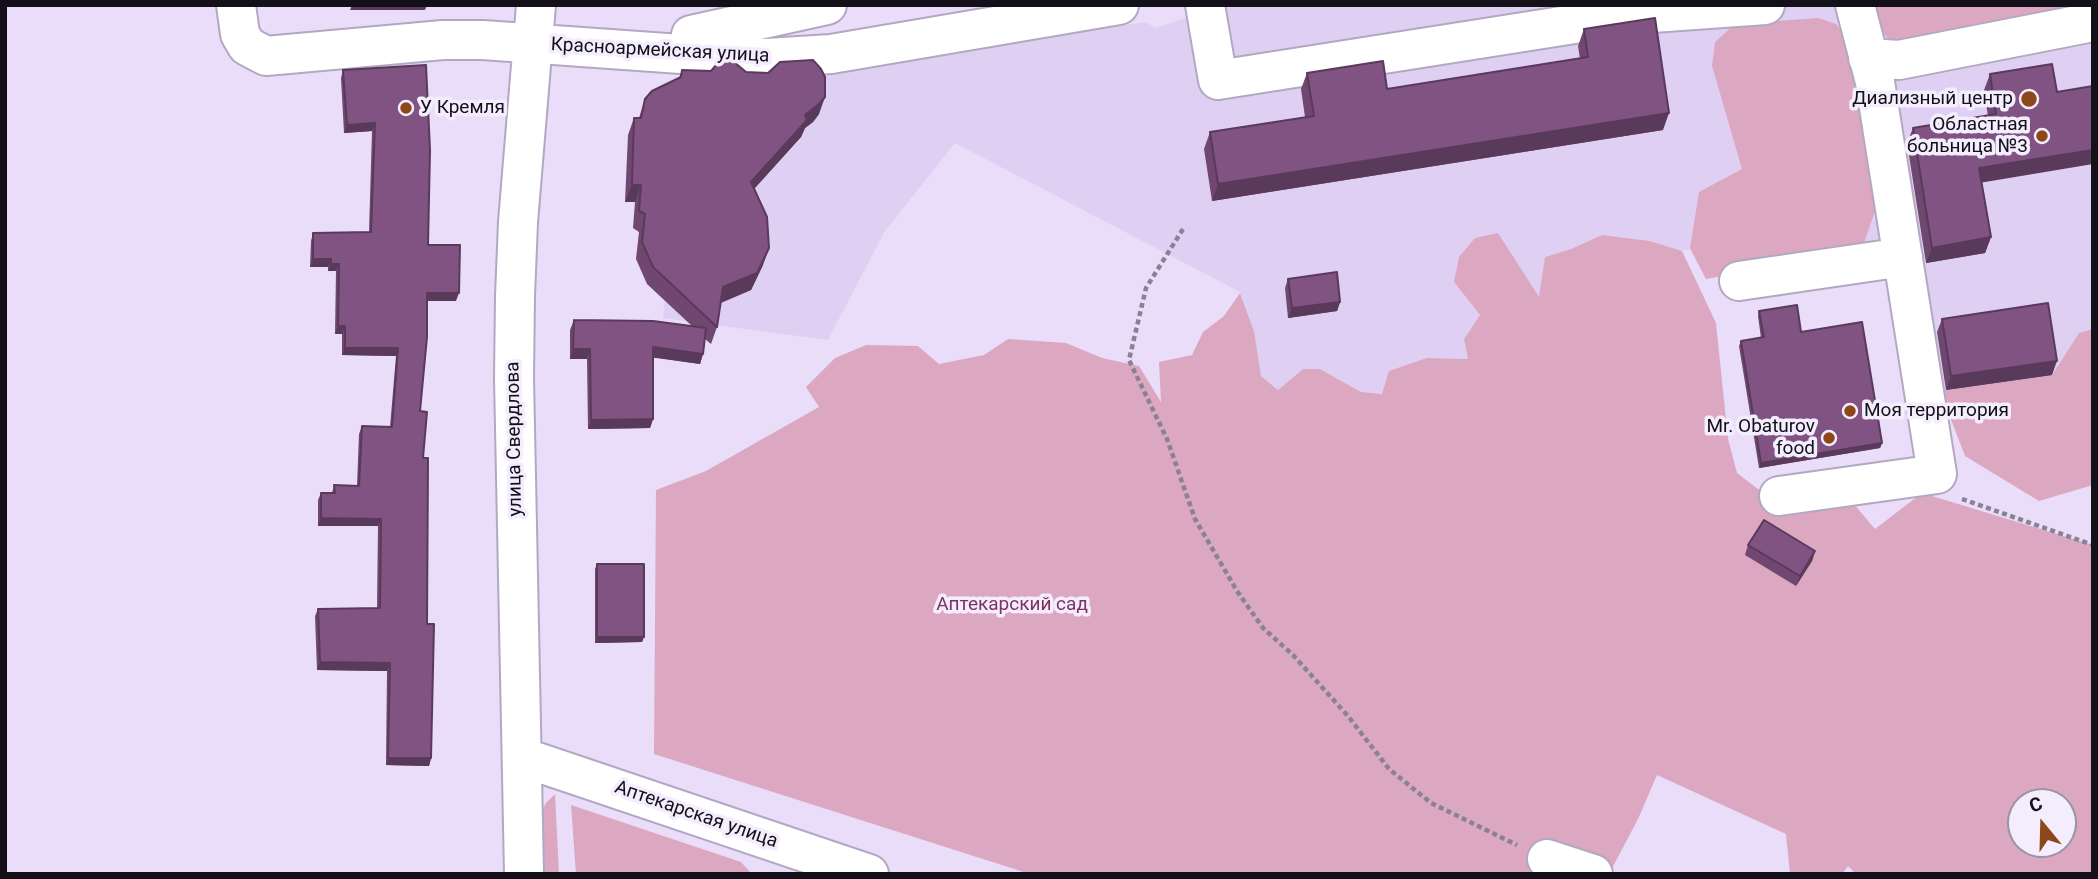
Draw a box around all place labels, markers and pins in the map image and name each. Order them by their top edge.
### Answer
place label: Диализный центр [1852,88,2013,110]
marker: Диализный центр [2019,89,2039,109]
place label: У Кремля [420,97,505,119]
marker: У Кремля [398,100,414,116]
place label: Областная больница №3 [1907,114,2028,158]
marker: Областная больница №3 [2034,128,2050,144]
place label: Моя территория [1864,400,2009,422]
marker: Моя территория [1842,403,1858,419]
place label: Mr. Obaturov food [1706,416,1815,460]
marker: Mr. Obaturov food [1821,430,1837,446]

